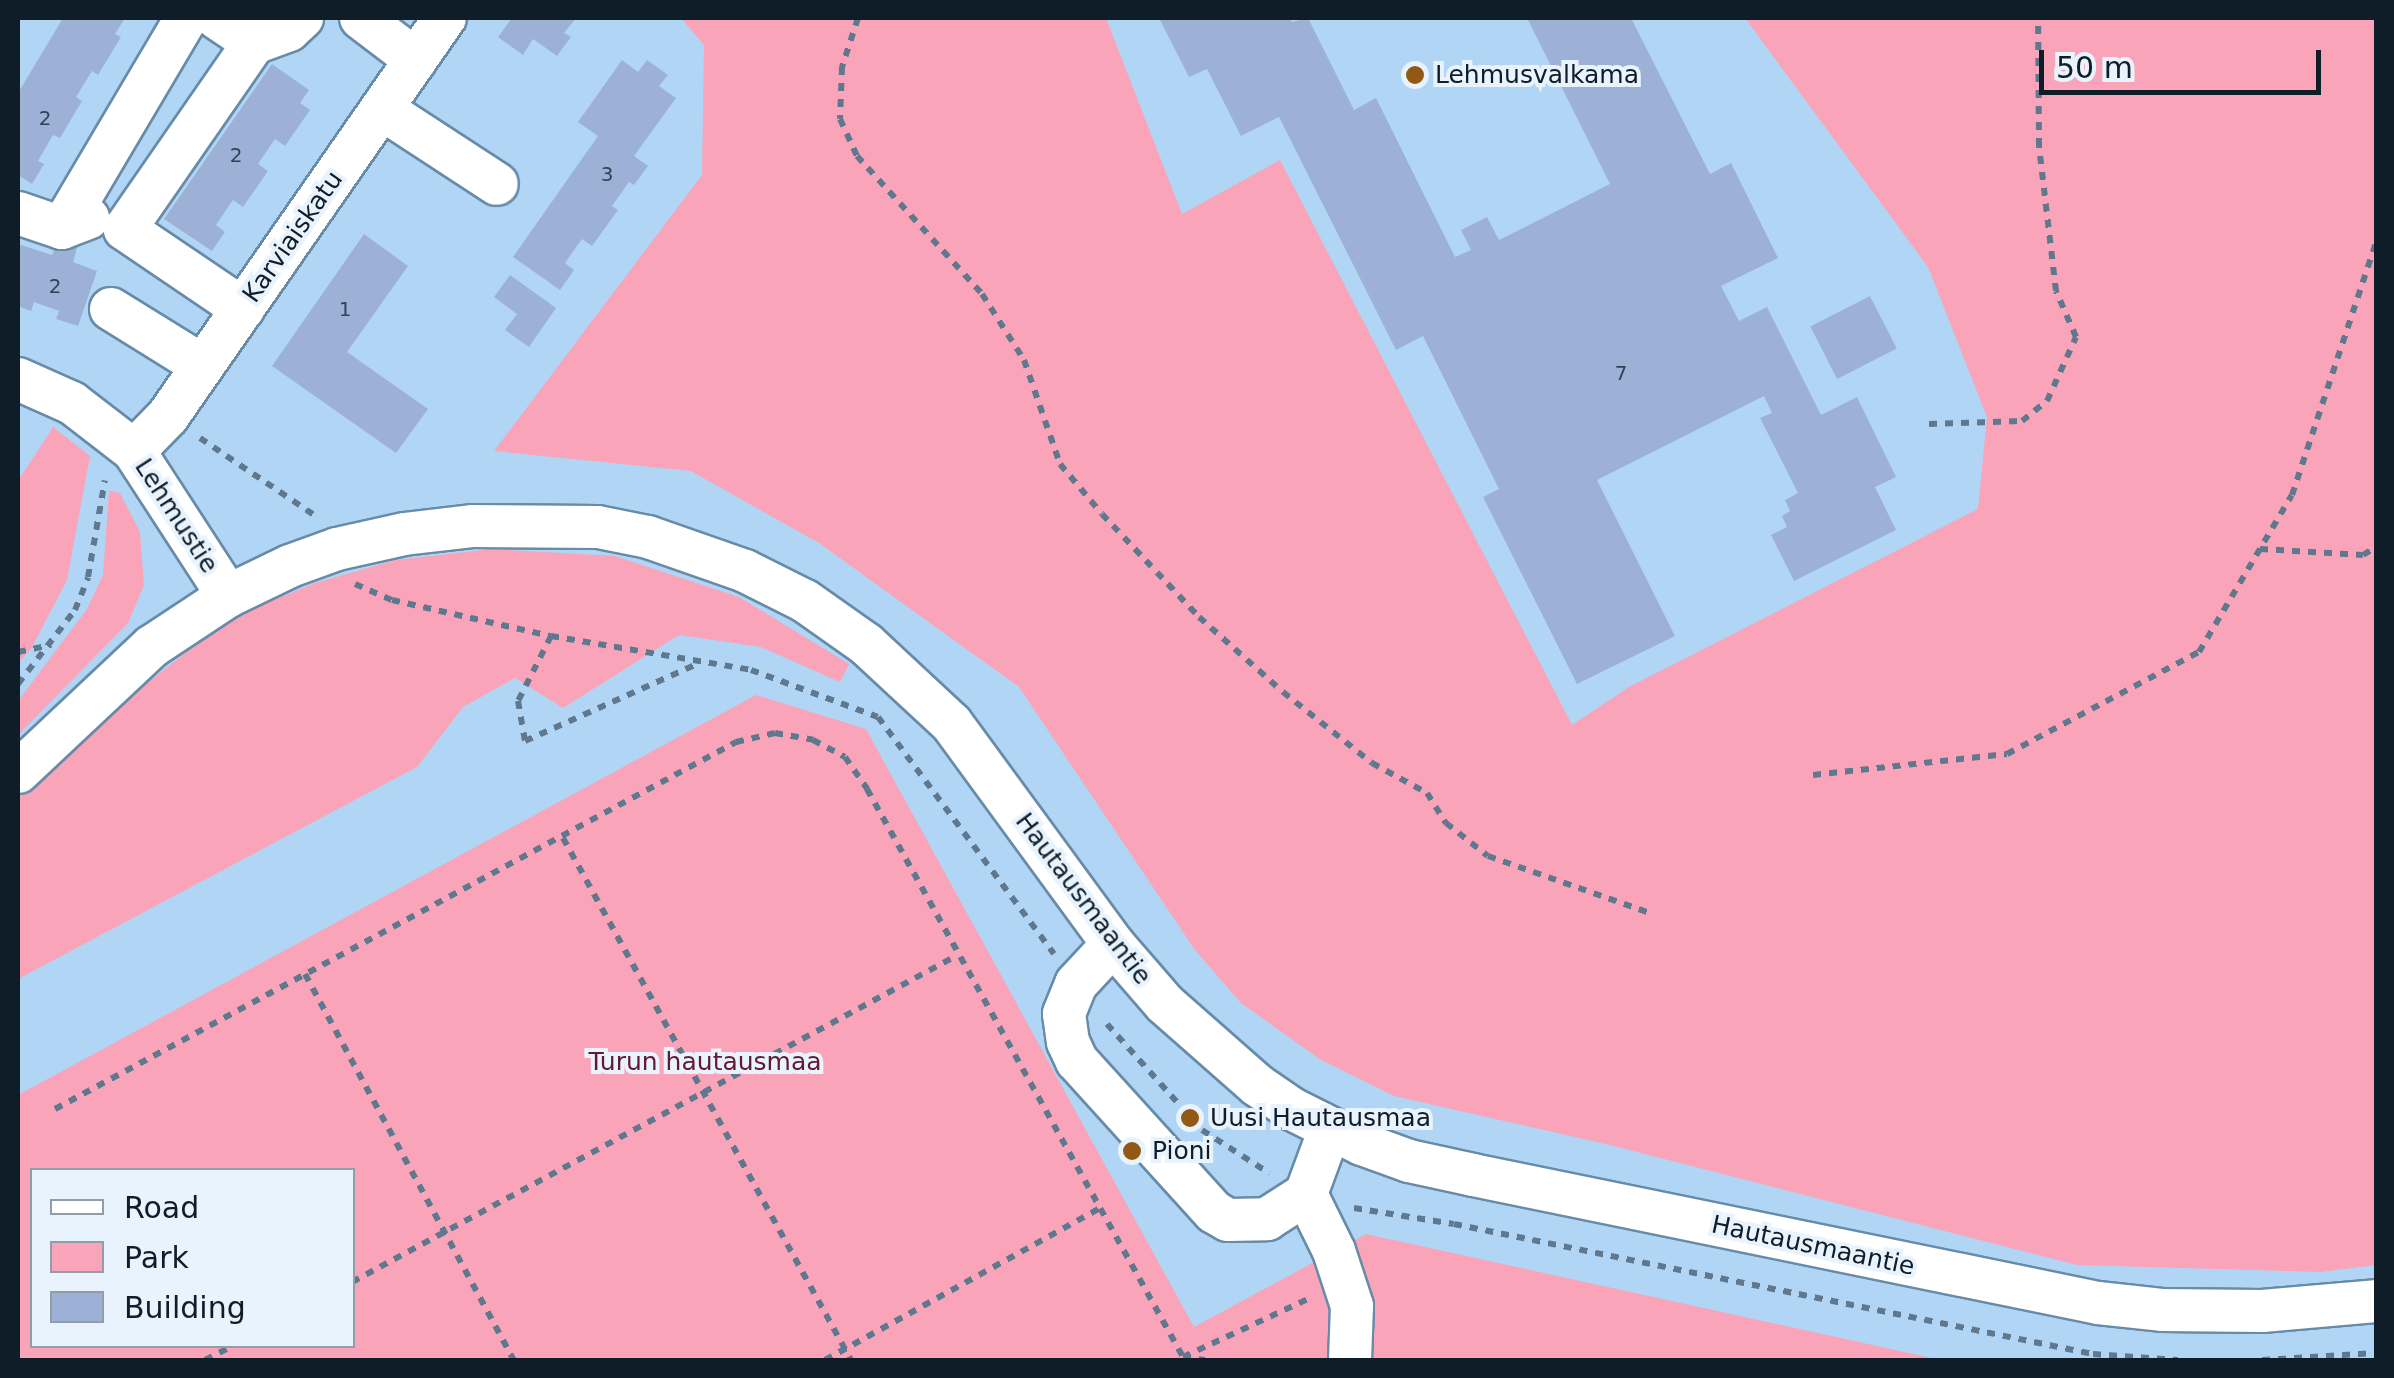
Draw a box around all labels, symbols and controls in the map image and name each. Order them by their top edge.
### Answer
scale bar [2044,30,2326,92]
text: 50 m [2056,50,2133,85]
place label: Lehmusvalkama [1435,60,1639,90]
marker: Lehmusvalkama [1404,64,1426,86]
house number: 2 [39,106,51,130]
house number: 2 [230,143,242,167]
house number: 3 [601,162,613,186]
street label: Karviaiskatu [237,165,349,309]
house number: 2 [49,274,61,298]
house number: 1 [339,297,351,321]
house number: 7 [1615,361,1627,385]
street label: Lehmustie [128,453,224,579]
street label: Hautausmaantie [1009,807,1157,991]
park label: Turun hautausmaa [588,1047,822,1077]
place label: Uusi Hautausmaa [1210,1103,1431,1133]
marker: Uusi Hautausmaa [1179,1107,1201,1129]
place label: Pioni [1152,1136,1212,1166]
marker: Pioni [1121,1140,1143,1162]
legend [30,1168,355,1348]
text: Road [124,1190,199,1225]
street label: Hautausmaantie [1709,1210,1917,1282]
text: Park [124,1240,189,1275]
text: Building [124,1290,246,1325]

